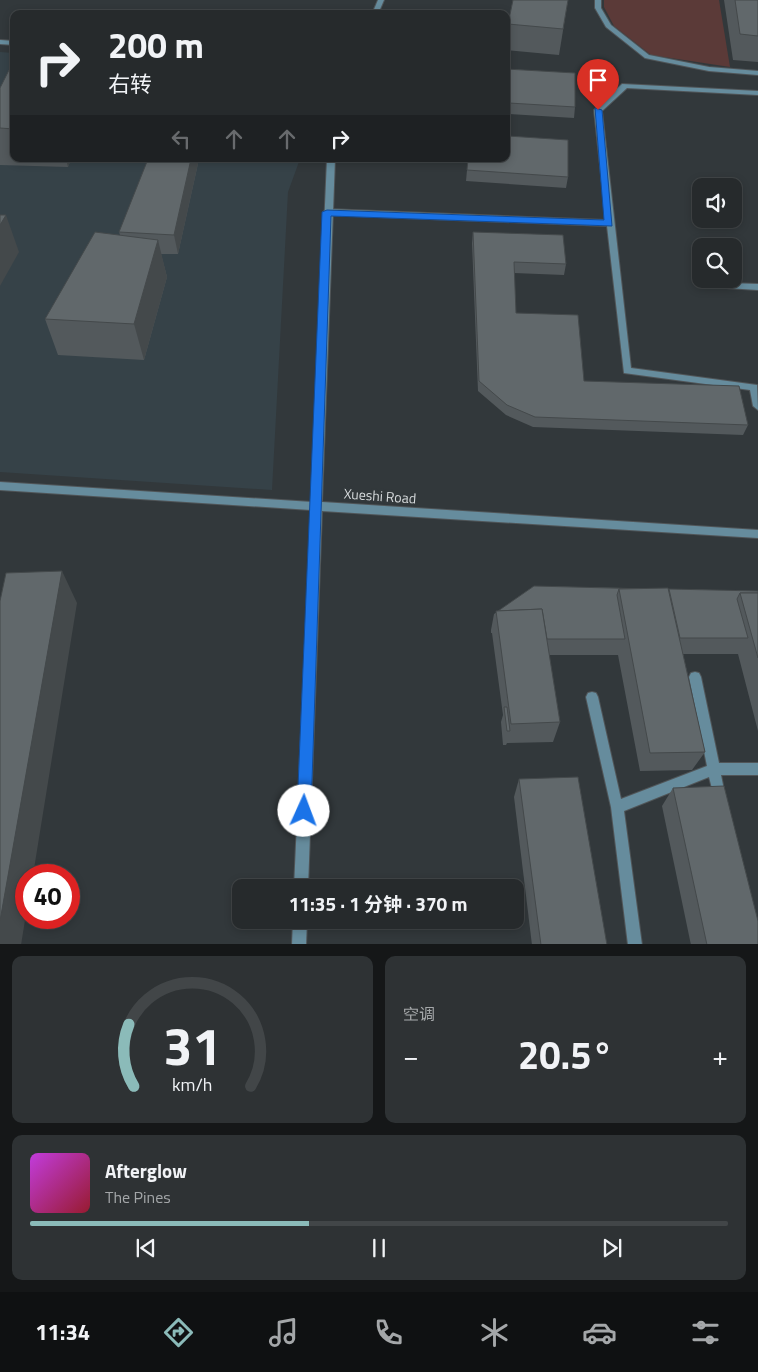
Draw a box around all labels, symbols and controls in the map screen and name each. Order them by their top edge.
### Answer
text: 200 m [108,18,204,72]
icon: right [25,30,90,95]
pin [577,59,619,110]
icon: arrive [584,66,612,94]
text: 右转 [108,67,152,101]
icon: left [167,125,195,153]
icon: ahead [220,125,248,153]
icon: ahead [273,125,301,153]
icon: right [326,125,354,153]
map controls [692,178,742,288]
button: sound [692,178,742,228]
button: search [692,238,742,288]
street label: Xueshi Road [343,482,417,509]
position arrow [277,784,329,836]
speed limit sign: 40 [15,864,80,929]
text: 11:35 · 1 分钟 · 370 m [289,889,467,918]
text: 空调 [403,1002,435,1026]
text: 31 [163,1006,222,1085]
text: 20.5° [518,1026,613,1084]
text: − [403,1034,419,1077]
text: + [712,1034,728,1077]
text: km/h [172,1071,213,1098]
text: Afterglow [105,1156,187,1185]
text: The Pines [105,1185,171,1209]
icon: previous [132,1234,160,1262]
icon: pause [365,1234,393,1262]
icon: next [598,1234,626,1262]
text: 11:34 [35,1315,90,1349]
icon: directions [161,1315,196,1350]
icon: music [266,1315,301,1350]
icon: phone [371,1315,406,1350]
icon: climate [477,1315,512,1350]
icon: car [582,1315,617,1350]
icon: filters [688,1315,723,1350]

